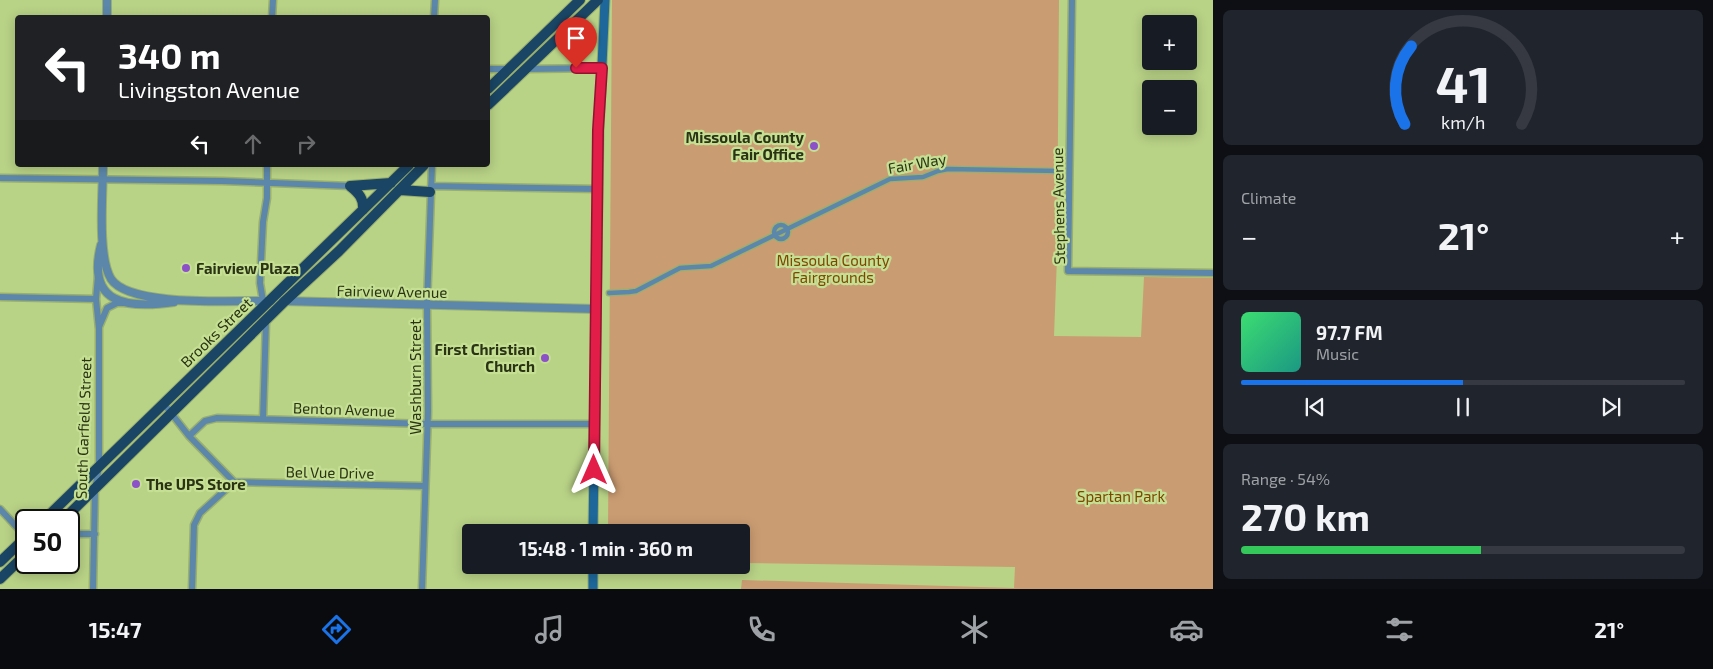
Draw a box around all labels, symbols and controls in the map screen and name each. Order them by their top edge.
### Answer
map controls [1142,15,1197,135]
button: + [1142,15,1197,70]
pin [555,17,597,68]
icon: arrive [562,24,590,52]
text: 340 m [118,34,221,76]
icon: left [35,35,100,100]
text: 41 [1435,51,1491,113]
text: Livingston Avenue [118,76,300,102]
button: − [1142,80,1197,135]
text: km/h [1441,111,1485,133]
place label: Missoula County Fair Office [686,128,804,163]
icon: left [186,130,214,158]
icon: ahead [239,130,267,158]
icon: right [292,130,320,158]
marker: Missoula County Fair Office [808,140,820,152]
street label: Stephens Avenue [1048,147,1068,265]
street label: Fair Way [887,149,948,177]
text: Climate [1241,188,1296,207]
text: 21° [1438,212,1489,258]
text: − [1241,219,1257,253]
text: + [1670,219,1685,253]
park label: Missoula County Fairgrounds [776,251,890,286]
place label: Fairview Plaza [196,259,299,277]
marker: Fairview Plaza [180,262,192,274]
street label: Fairview Avenue [336,281,448,301]
street label: Brooks Street [176,293,256,371]
street label: Washburn Street [406,319,424,435]
text: 97.7 FM [1316,321,1383,344]
place label: First Christian Church [435,340,535,375]
text: Music [1316,344,1359,363]
marker: First Christian Church [539,352,551,364]
street label: South Garfield Street [72,356,94,499]
icon: previous [1301,393,1329,421]
icon: pause [1449,393,1477,421]
icon: next [1597,393,1625,421]
street label: Benton Avenue [293,398,395,420]
position arrow [567,443,619,495]
street label: Bel Vue Drive [285,462,375,482]
text: Range · 54% [1241,469,1330,488]
place label: The UPS Store [146,475,246,493]
marker: The UPS Store [130,478,142,490]
park label: Spartan Park [1077,487,1165,505]
text: 270 km [1241,493,1370,539]
speed limit sign: 50 [15,509,80,574]
text: 15:48 · 1 min · 360 m [519,537,693,560]
icon: directions [319,612,354,647]
icon: music [532,612,567,647]
icon: phone [744,612,779,647]
icon: climate [957,612,992,647]
icon: car [1169,612,1204,647]
icon: filters [1382,612,1417,647]
text: 15:47 [89,616,142,642]
text: 21° [1594,616,1624,642]

